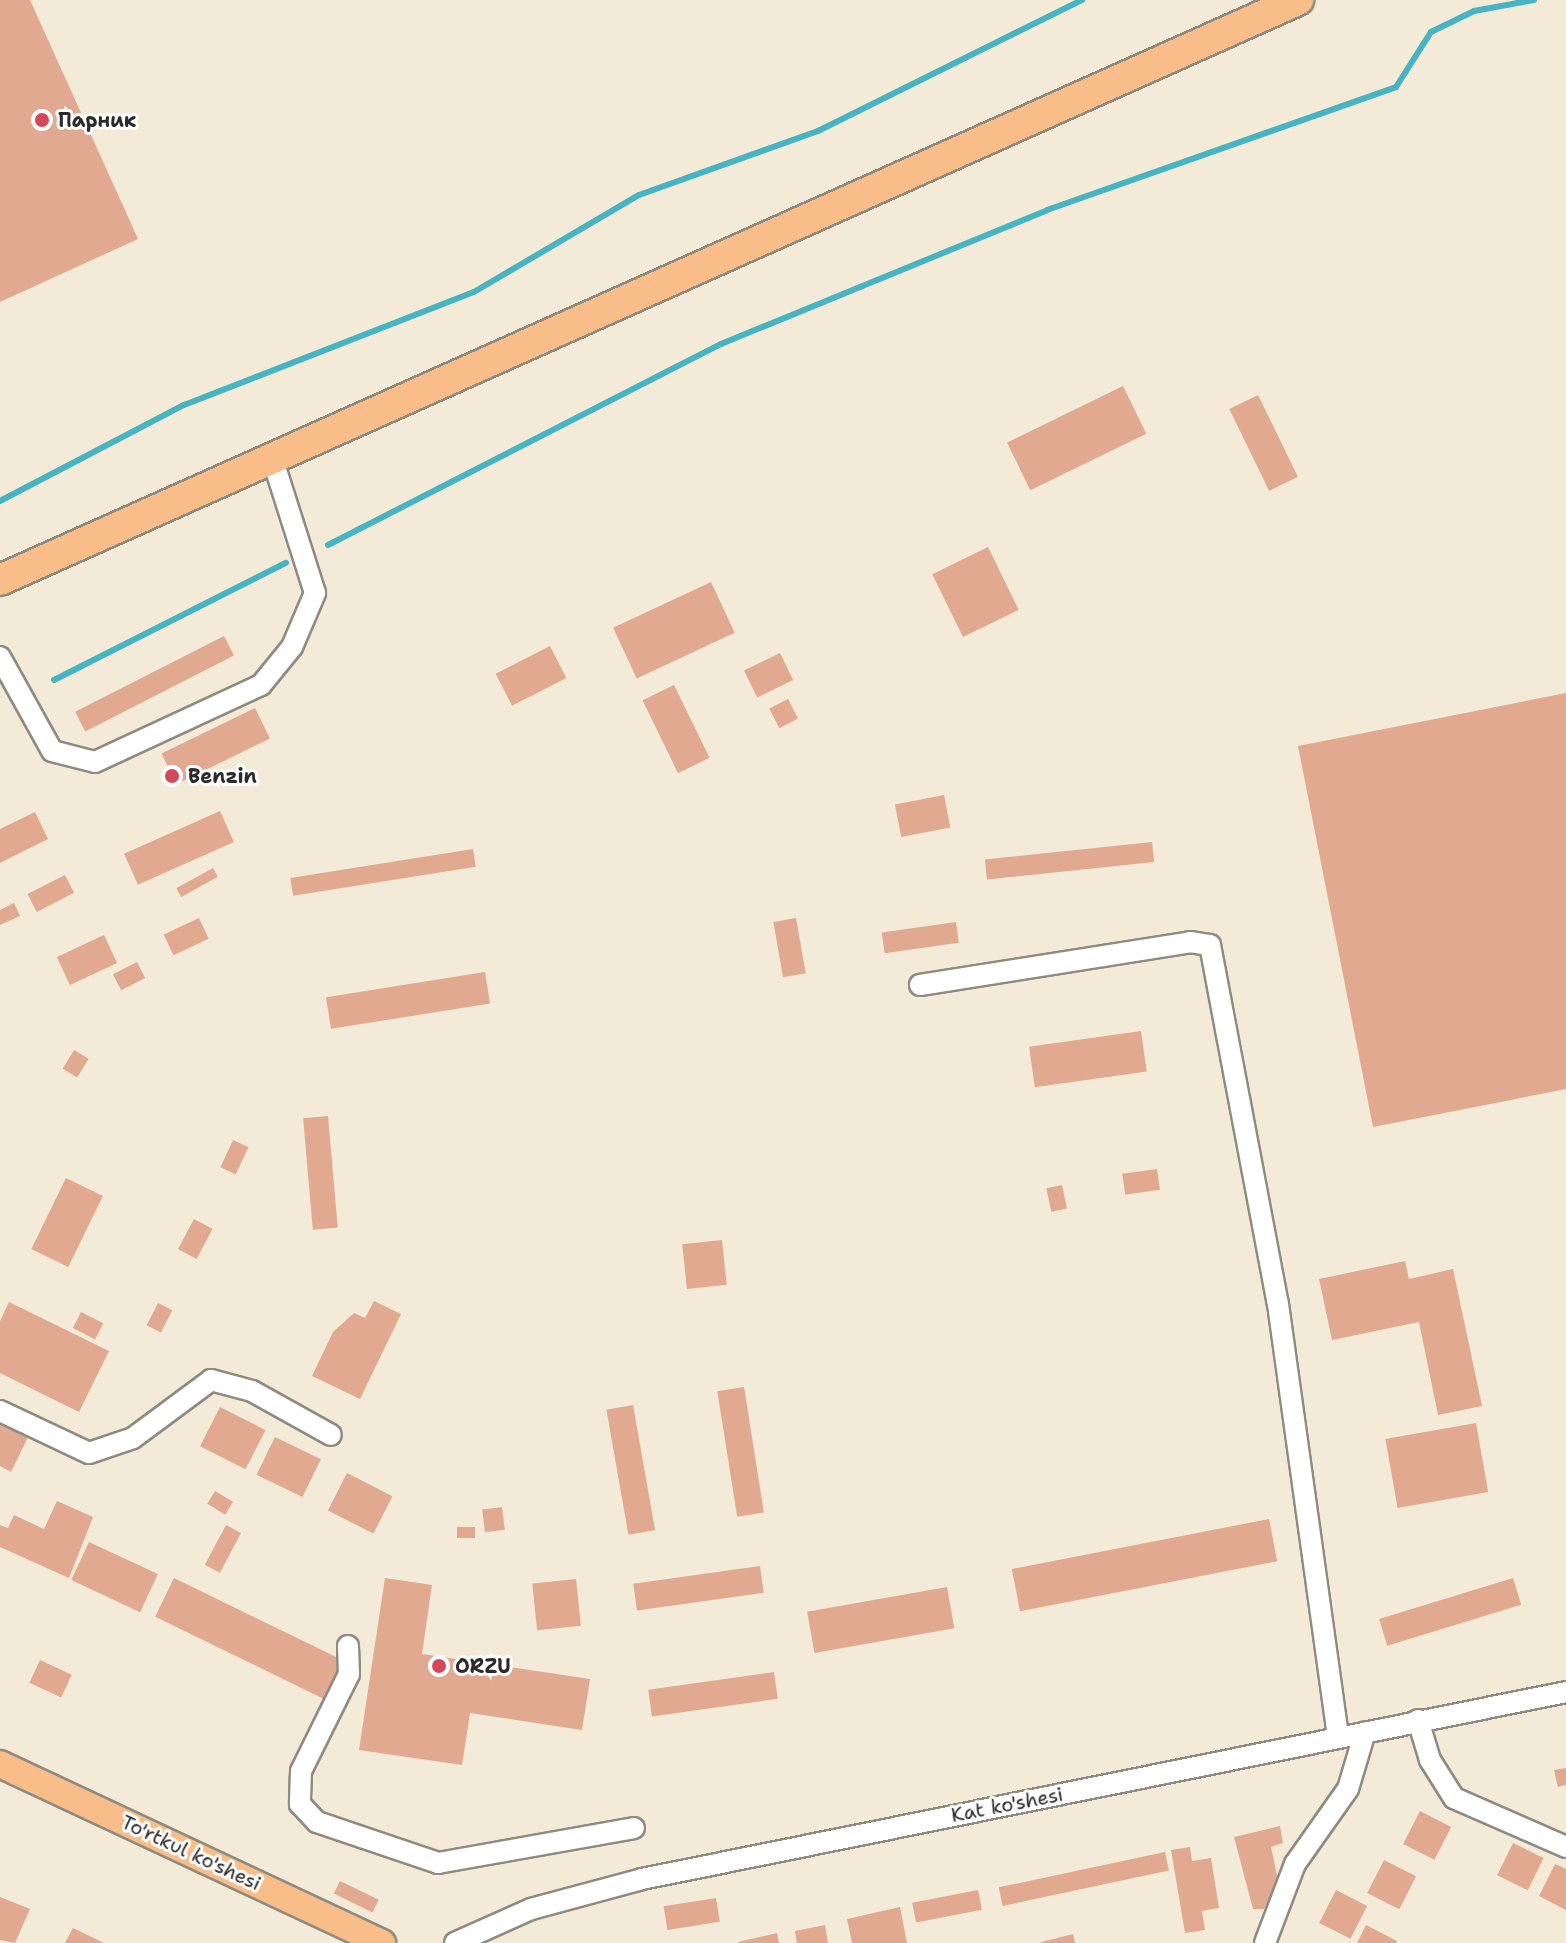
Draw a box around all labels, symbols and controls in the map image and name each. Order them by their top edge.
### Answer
place label: Парник [58,108,136,132]
marker: Парник [33,111,51,129]
place label: Benzin [188,764,257,788]
marker: Benzin [163,767,181,785]
place label: ORZU [455,1654,511,1678]
marker: ORZU [430,1657,448,1675]
street label: Kat ko'shesi [949,1782,1065,1828]
street label: To'rtkul ko'shesi [117,1810,265,1896]

